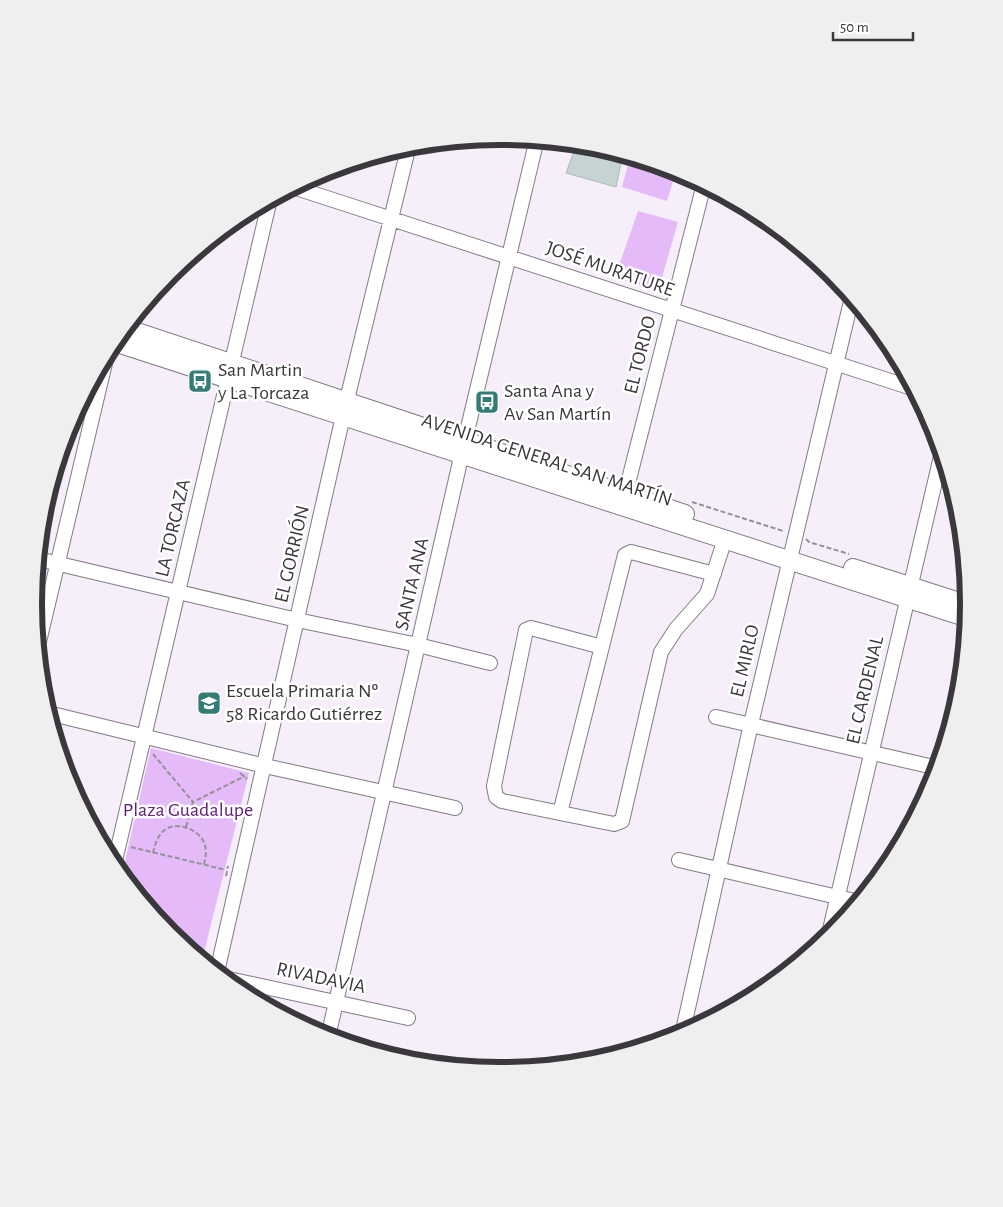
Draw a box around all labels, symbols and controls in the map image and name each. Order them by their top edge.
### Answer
scale bar [833,10,913,42]
text: 50 m [840,20,869,35]
street label: JOSÉ MURATURE [543,237,677,300]
street label: EL TORDO [621,314,659,396]
place label: San Martin y La Torcaza [217,360,309,403]
bus stop icon: San Martin y La Torcaza [187,368,213,394]
place label: Santa Ana y Av San Martín [504,381,611,424]
bus stop icon: Santa Ana y Av San Martín [474,389,500,415]
street label: AVENIDA GENERAL SAN MARTÍN [419,409,675,510]
street label: LA TORCAZA [152,477,194,579]
street label: EL GORRIÓN [270,503,313,605]
street label: SANTA ANA [392,535,432,632]
street label: EL MIRLO [727,623,763,699]
street label: EL CARDENAL [843,633,887,746]
place label: Escuela Primaria Nº 58 Ricardo Gutiérrez [226,681,382,724]
school or university icon: Escuela Primaria Nº 58 Ricardo Gutiérrez [196,690,222,716]
park label: Plaza Guadalupe [123,800,253,820]
street label: RIVADAVIA [275,959,368,997]

